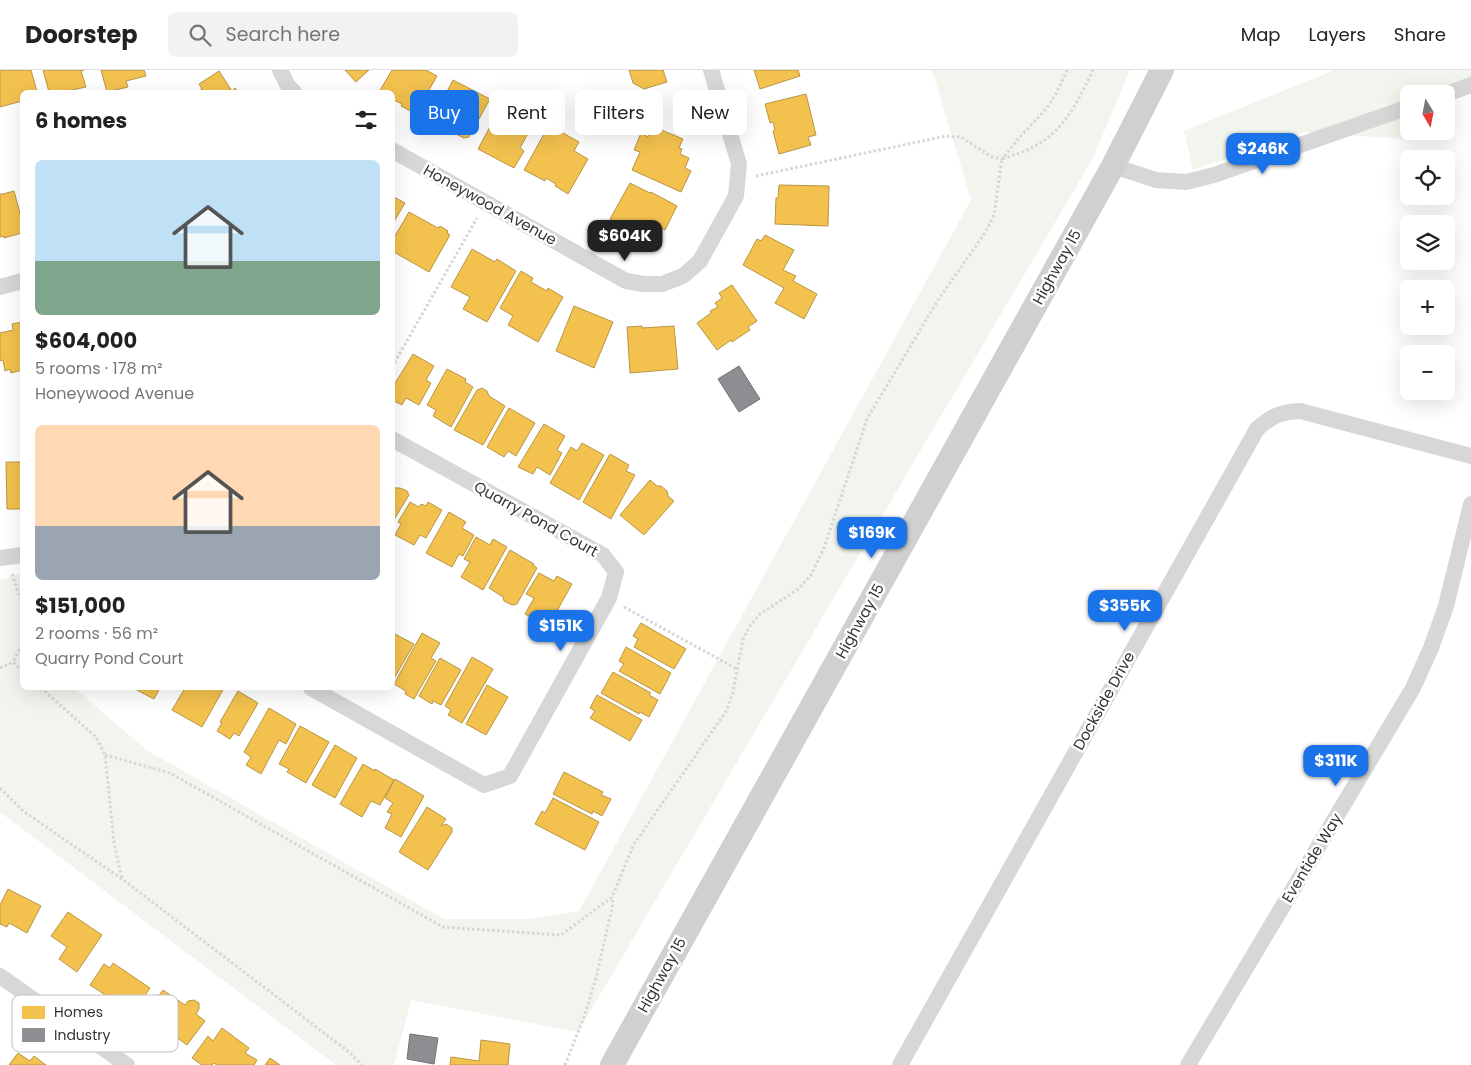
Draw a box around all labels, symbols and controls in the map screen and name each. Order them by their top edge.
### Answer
search box [168,12,518,57]
text: Doorstep [25,18,138,51]
icon: search [186,21,214,49]
text: Search here [226,21,340,48]
text: Map [1241,22,1281,47]
text: Layers [1309,22,1366,47]
text: Share [1394,22,1446,47]
north arrow [1400,85,1455,140]
map controls [1400,85,1455,400]
chip: Buy [410,90,479,135]
chip: Rent [489,90,565,135]
chip: Filters [575,90,663,135]
chip: New [673,90,747,135]
text: 6 homes [35,106,127,135]
icon: filters [352,106,380,134]
pin: $246K [1228,132,1298,175]
text: $246K [1237,137,1289,160]
button: locate [1400,150,1455,205]
street label: Honeywood Avenue [420,159,561,250]
icon: home [163,192,253,282]
button: layers [1400,215,1455,270]
pin: $604K [590,220,660,262]
text: $604K [598,224,652,247]
street label: Highway 15 [1027,225,1086,308]
button: + [1400,280,1455,335]
text: $604,000 [35,326,137,355]
button: − [1400,345,1455,400]
text: 5 rooms · 178 m² [35,357,163,380]
text: Honeywood Avenue [35,382,194,405]
icon: home [163,457,253,547]
street label: Quarry Pond Court [470,476,602,561]
pin: $169K [837,516,907,559]
text: $169K [848,521,896,544]
street label: Highway 15 [830,579,889,662]
pin: $355K [1090,590,1160,632]
text: $151,000 [35,591,125,620]
text: $355K [1099,594,1151,617]
pin: $151K [526,610,596,652]
text: $151K [539,614,583,637]
text: 2 rooms · 56 m² [35,622,158,645]
text: Quarry Pond Court [35,647,183,670]
street label: Dockside Drive [1068,648,1139,754]
pin: $311K [1301,744,1371,787]
text: $311K [1314,749,1358,772]
street label: Eventide Way [1277,809,1347,906]
street label: Highway 15 [632,933,691,1016]
legend [12,995,178,1052]
text: Homes [54,1002,103,1022]
text: Industry [54,1025,110,1045]

